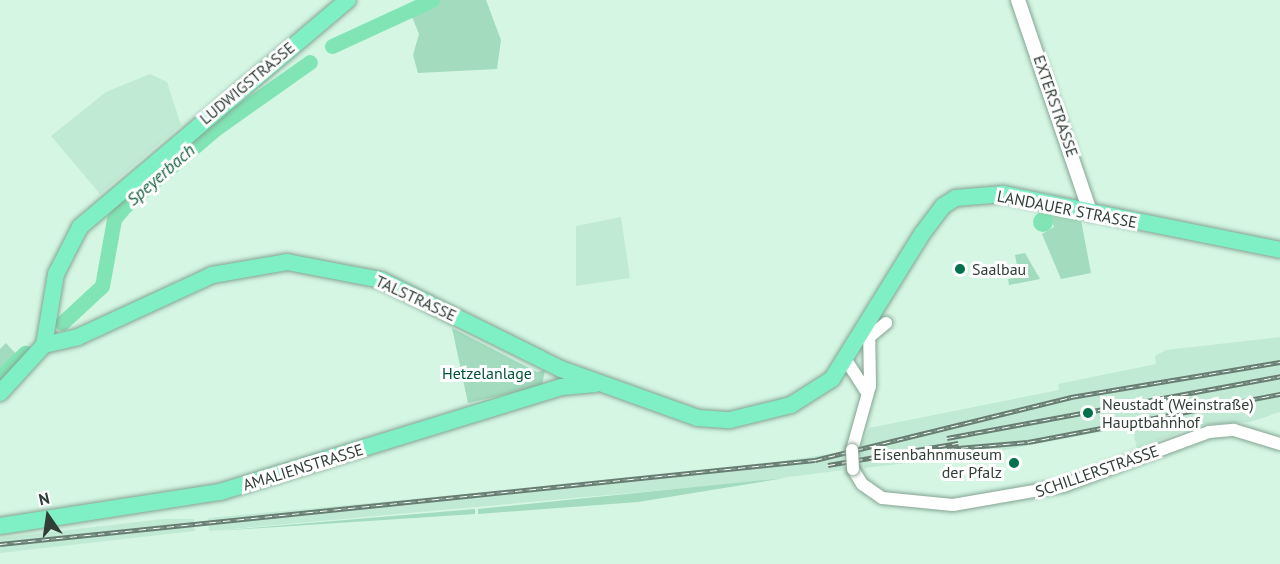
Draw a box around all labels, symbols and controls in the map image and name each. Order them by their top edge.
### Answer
street label: LUDWIGSTRASSE [196,38,298,128]
street label: EXTERSTRASSE [1030,53,1082,159]
water label: Speyerbach [122,139,200,211]
street label: LANDAUER STRASSE [995,186,1139,232]
place label: Saalbau [972,259,1026,279]
marker: Saalbau [953,262,967,276]
street label: TALSTRASSE [373,271,459,325]
park label: Hetzelanlage [442,363,532,383]
place label: Neustadt (Weinstraße) Hauptbahnhof [1102,394,1254,432]
marker: Neustadt (Weinstraße) Hauptbahnhof [1079,404,1097,422]
street label: AMALIENSTRASSE [240,440,366,494]
street label: SCHILLERSTRASSE [1033,441,1161,501]
place label: Eisenbahnmuseum der Pfalz [873,444,1002,482]
marker: Eisenbahnmuseum der Pfalz [1007,456,1021,470]
north arrow [18,486,78,546]
text: N [37,488,51,509]

